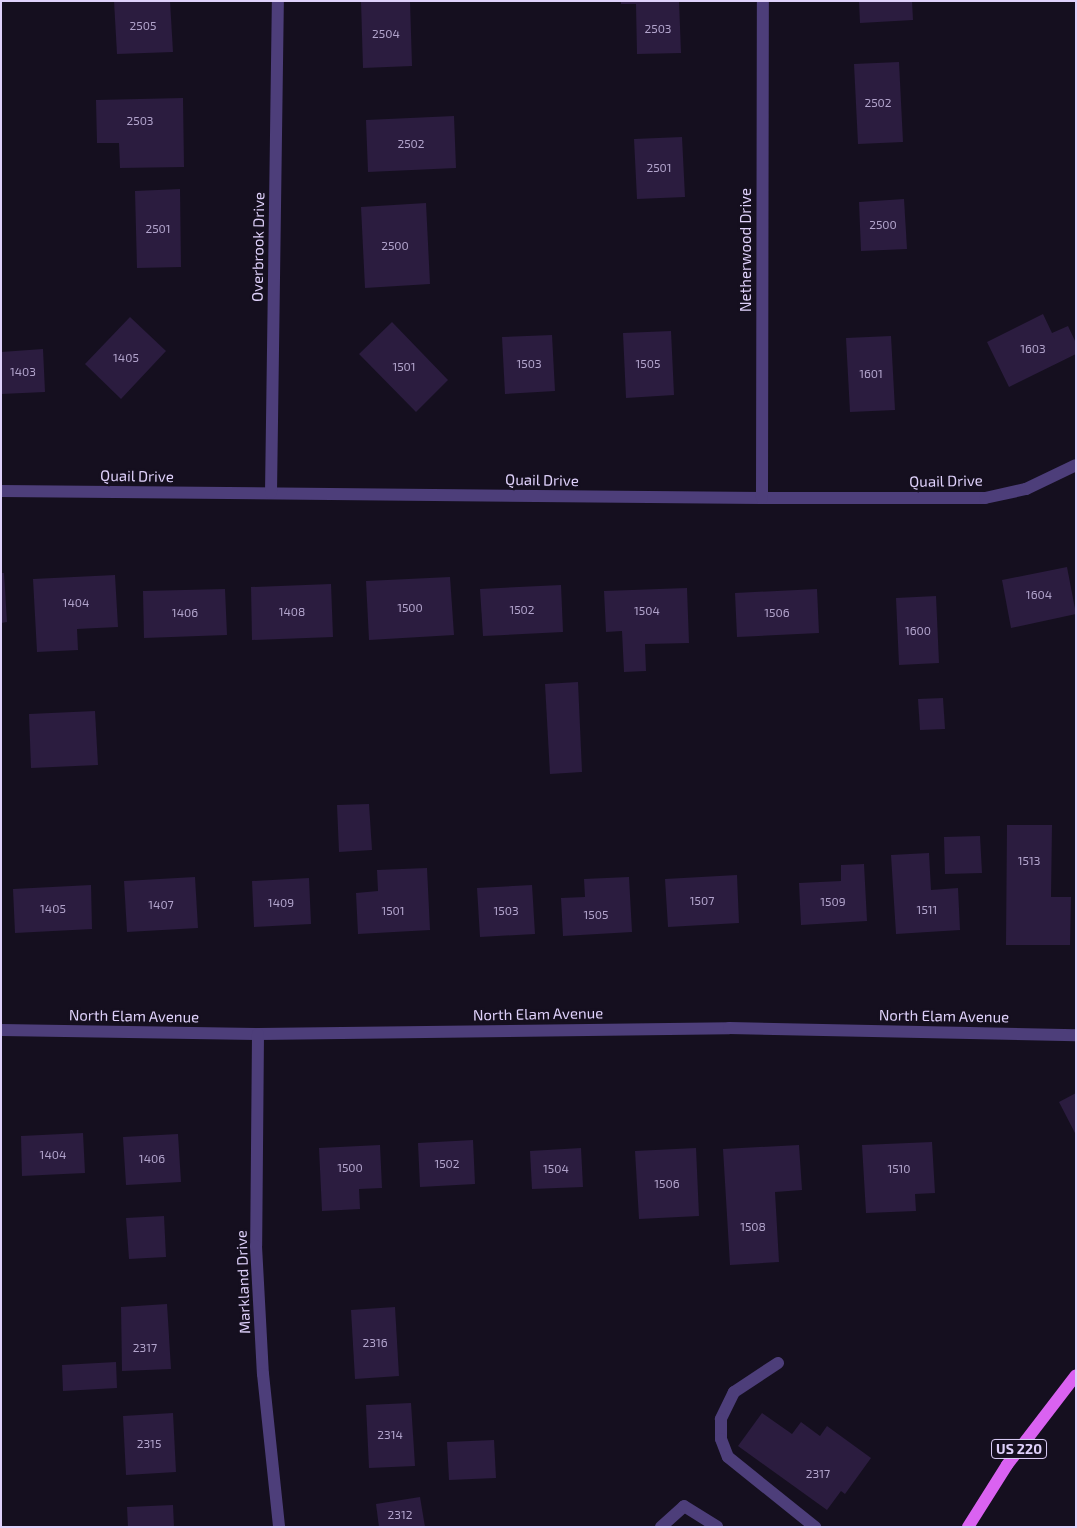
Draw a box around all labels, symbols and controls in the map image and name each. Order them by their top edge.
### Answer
house number: 2505 [130,19,156,33]
house number: 2503 [644,22,672,36]
house number: 2504 [372,27,400,41]
house number: 2502 [864,96,892,110]
house number: 2503 [126,114,154,128]
house number: 2502 [397,137,425,151]
house number: 2501 [646,161,672,175]
street label: Netherwood Drive [737,188,755,312]
street label: Overbrook Drive [248,192,268,302]
house number: 2500 [869,218,897,232]
house number: 2501 [145,222,171,236]
house number: 2500 [381,239,409,253]
house number: 1603 [1020,342,1046,356]
house number: 1405 [113,351,139,365]
house number: 1503 [516,357,542,371]
house number: 1505 [636,357,660,371]
house number: 1501 [392,360,416,374]
house number: 1403 [10,365,36,379]
house number: 1601 [859,367,883,381]
street label: Quail Drive [100,466,174,486]
street label: Quail Drive [505,470,579,490]
street label: Quail Drive [909,471,983,491]
house number: 1604 [1026,588,1052,602]
house number: 1404 [63,596,89,610]
house number: 1500 [397,601,423,615]
house number: 1502 [509,603,535,617]
house number: 1504 [634,604,660,618]
house number: 1408 [279,605,305,619]
house number: 1406 [172,606,198,620]
house number: 1506 [764,606,790,620]
house number: 1600 [905,624,931,638]
house number: 1513 [1018,854,1040,868]
house number: 1507 [690,894,714,908]
house number: 1509 [820,895,846,909]
house number: 1409 [268,896,294,910]
house number: 1407 [148,898,174,912]
house number: 1405 [40,902,66,916]
house number: 1511 [917,903,937,917]
house number: 1501 [381,904,405,918]
house number: 1503 [493,904,519,918]
house number: 1505 [584,908,608,922]
street label: North Elam Avenue [472,1004,604,1024]
street label: North Elam Avenue [68,1006,200,1026]
street label: North Elam Avenue [878,1006,1010,1026]
house number: 1404 [40,1148,66,1162]
house number: 1406 [139,1152,165,1166]
house number: 1502 [434,1157,460,1171]
house number: 1500 [337,1161,363,1175]
house number: 1504 [543,1162,569,1176]
house number: 1510 [887,1162,911,1176]
house number: 1506 [654,1177,680,1191]
house number: 1508 [740,1220,766,1234]
street label: Markland Drive [232,1230,254,1334]
house number: 2316 [362,1336,388,1350]
house number: 2317 [133,1341,157,1355]
house number: 2314 [377,1428,403,1442]
house number: 2315 [137,1437,161,1451]
road number: US 220 [990,1438,1048,1460]
house number: 2317 [806,1467,830,1481]
house number: 2312 [388,1508,412,1522]

